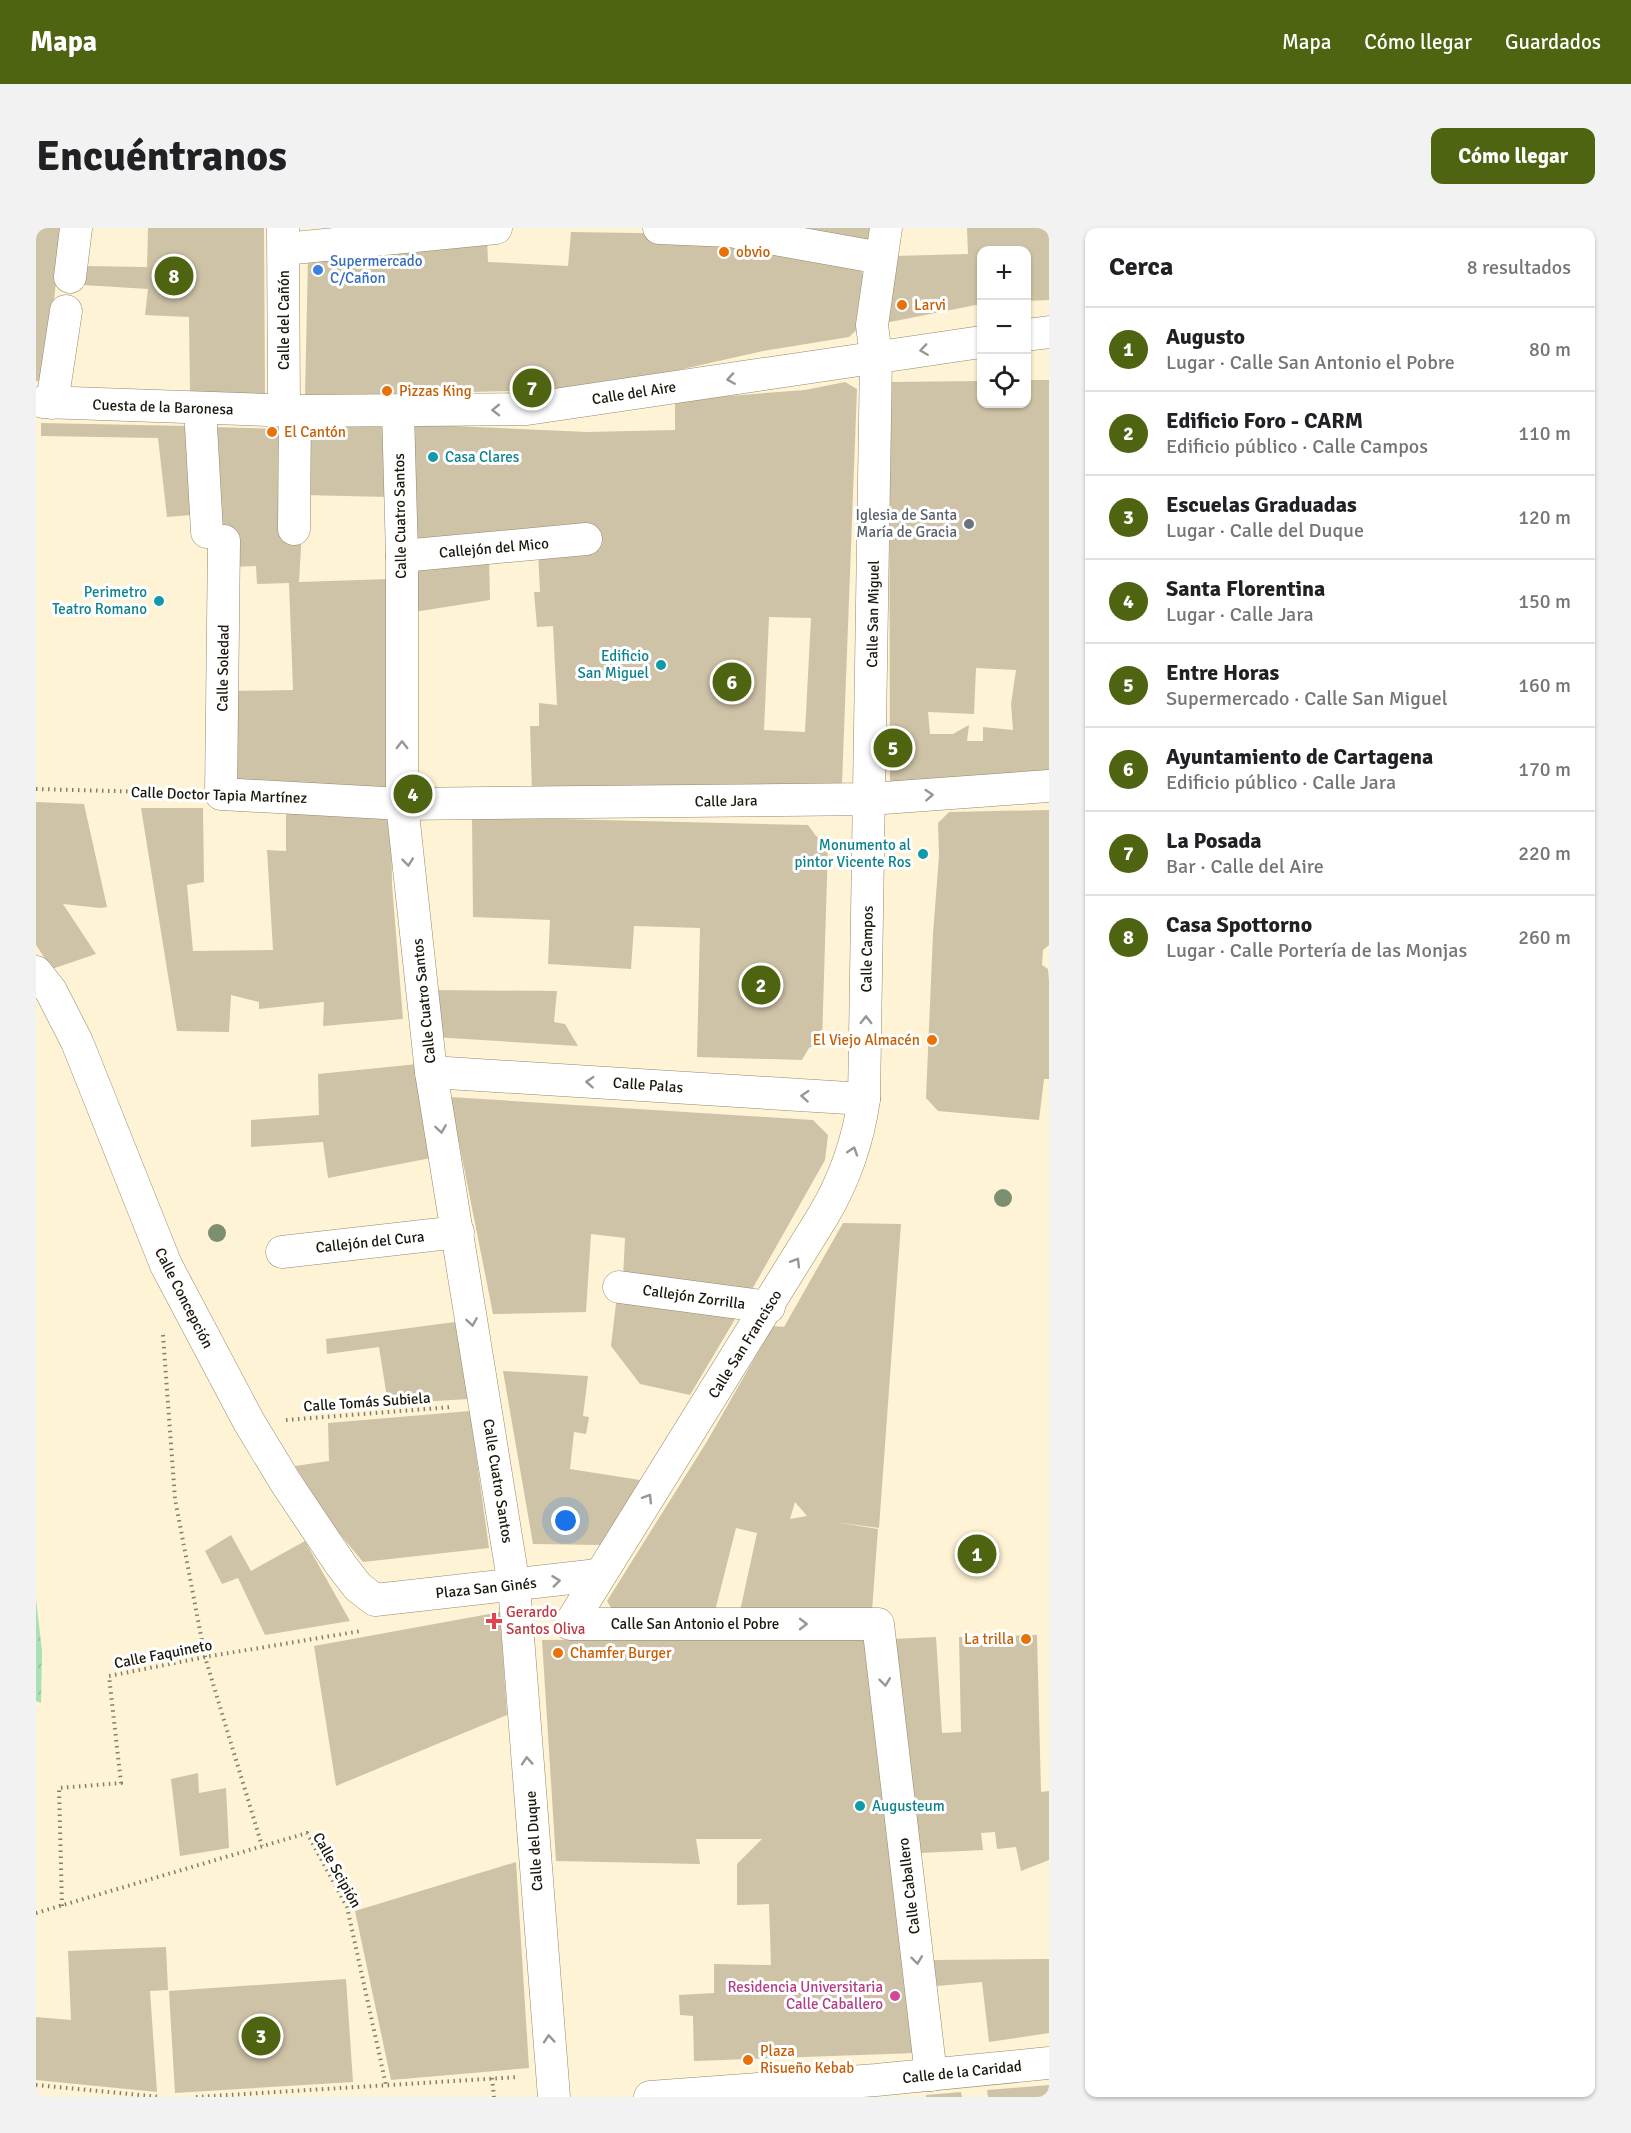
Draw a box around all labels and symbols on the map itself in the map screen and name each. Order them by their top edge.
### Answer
place label: obvio [736,243,770,261]
marker: obvio [717,245,731,259]
place label: Supermercado C/Cañon [330,252,423,287]
pin: 8 [154,254,194,298]
marker: Supermercado C/Cañon [311,263,325,277]
street label: Calle del Cañón [275,270,293,370]
place label: Larvi [914,296,946,314]
marker: Larvi [895,298,909,312]
one-way arrow [919,343,928,355]
pin: 7 [512,366,552,410]
one-way arrow [726,372,735,384]
street label: Calle del Aire [591,377,677,409]
place label: Pizzas King [399,382,472,400]
marker: Pizzas King [380,384,394,398]
street label: Cuesta de la Baronesa [92,396,234,418]
one-way arrow [491,403,500,416]
place label: El Cantón [284,423,346,441]
marker: El Cantón [265,425,279,439]
place label: Casa Clares [445,448,520,466]
marker: Casa Clares [426,450,440,464]
street label: Calle Cuatro Santos [390,453,410,579]
place label: Iglesia de Santa María de Gracia [856,506,957,541]
marker: Iglesia de Santa María de Gracia [962,517,976,531]
street label: Callejón del Mico [438,534,550,562]
street label: Calle San Miguel [863,560,883,668]
place label: Perimetro Teatro Romano [52,583,147,618]
marker: Perimetro Teatro Romano [152,594,166,608]
street label: Calle Soledad [213,624,233,712]
place label: Edificio San Miguel [577,647,649,682]
marker: Edificio San Miguel [654,658,668,672]
pin: 6 [712,660,752,704]
pin: 5 [874,726,912,770]
one-way arrow [396,741,408,750]
pin: 4 [394,772,433,816]
street label: Calle Doctor Tapia Martínez [131,783,308,807]
one-way arrow [924,789,933,802]
street label: Calle Jara [694,791,758,811]
place label: Monumento al pintor Vicente Ros [795,836,911,871]
marker: Monumento al pintor Vicente Ros [916,847,930,861]
one-way arrow [401,857,414,867]
street label: Calle Campos [857,905,877,993]
street label: Calle Cuatro Santos [408,937,440,1064]
pin: 2 [742,962,780,1008]
one-way arrow [859,1015,872,1024]
place label: El Viejo Almacén [813,1031,920,1049]
marker: El Viejo Almacén [925,1033,939,1047]
street label: Calle Palas [612,1074,684,1096]
one-way arrow [585,1075,594,1088]
one-way arrow [801,1089,810,1102]
one-way arrow [434,1124,447,1134]
one-way arrow [846,1146,858,1156]
street label: Callejón del Cura [315,1227,425,1257]
street label: Calle Concepción [151,1245,217,1351]
one-way arrow [788,1258,800,1268]
street label: Callejón Zorrilla [642,1281,746,1313]
street label: Calle San Francisco [704,1286,786,1402]
one-way arrow [465,1316,478,1326]
street label: Calle Tomás Subiela [303,1389,431,1415]
street label: Calle Cuatro Santos [479,1418,517,1545]
one-way arrow [640,1494,652,1504]
your location [551,1506,580,1535]
pin: 1 [958,1532,996,1576]
street label: Plaza San Ginés [435,1574,538,1602]
one-way arrow [551,1575,561,1587]
place label: Gerardo Santos Oliva [506,1603,585,1638]
marker: Gerardo Santos Oliva [487,1614,501,1628]
street label: Calle San Antonio el Pobre [611,1615,779,1633]
one-way arrow [798,1618,807,1630]
place label: La trilla [964,1630,1014,1648]
marker: La trilla [1019,1632,1033,1646]
street label: Calle Faquineto [112,1636,214,1672]
place label: Chamfer Burger [570,1644,672,1662]
marker: Chamfer Burger [551,1646,565,1660]
one-way arrow [878,1678,890,1687]
one-way arrow [521,1756,534,1765]
street label: Calle del Duque [522,1790,546,1892]
place label: Augusteum [872,1797,945,1815]
marker: Augusteum [853,1799,867,1813]
street label: Calle Scipión [309,1829,365,1911]
street label: Calle Caballero [894,1837,924,1935]
one-way arrow [911,1955,923,1964]
place label: Residencia Universitaria Calle Caballero [728,1978,883,2013]
marker: Residencia Universitaria Calle Caballero [888,1989,902,2003]
pin: 3 [242,2014,280,2058]
one-way arrow [543,2034,556,2043]
place label: Plaza Risueño Kebab [760,2042,854,2077]
marker: Plaza Risueño Kebab [741,2053,755,2067]
street label: Calle de la Caridad [901,2057,1023,2087]

